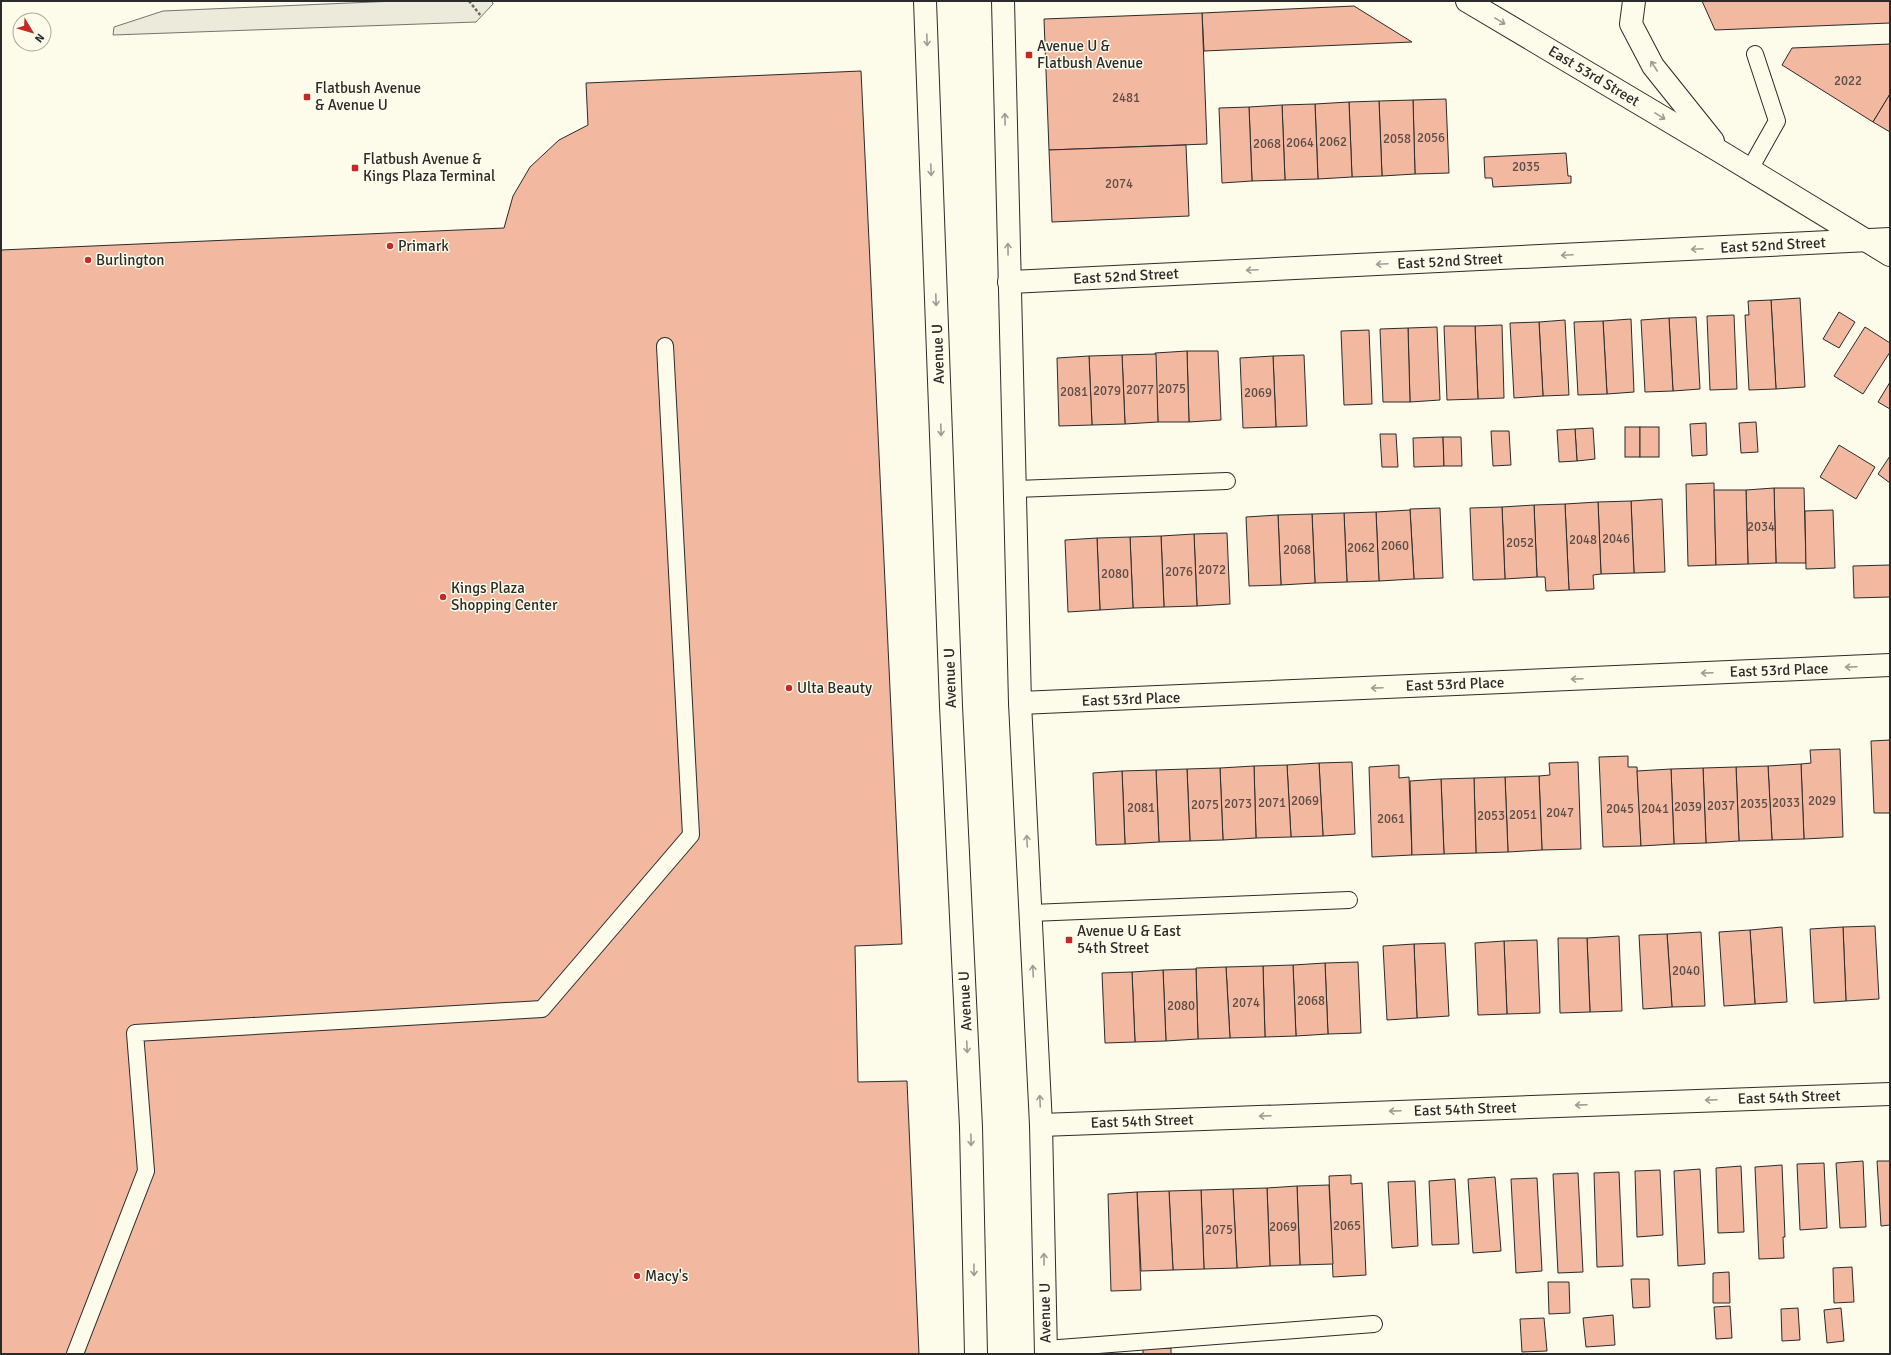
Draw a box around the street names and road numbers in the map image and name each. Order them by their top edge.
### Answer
street label: East 53rd Street [1545,42,1643,110]
street label: East 52nd Street [1720,233,1826,257]
street label: East 52nd Street [1397,249,1503,273]
street label: East 52nd Street [1073,264,1179,288]
street label: Avenue U [928,324,948,384]
street label: Avenue U [940,648,960,708]
street label: East 53rd Place [1729,659,1829,681]
street label: East 53rd Place [1405,673,1505,695]
street label: East 53rd Place [1081,688,1181,710]
street label: Avenue U [954,970,976,1032]
street label: East 54th Street [1737,1086,1841,1108]
street label: East 54th Street [1413,1098,1517,1120]
street label: East 54th Street [1090,1110,1194,1132]
street label: Avenue U [1035,1283,1055,1343]

